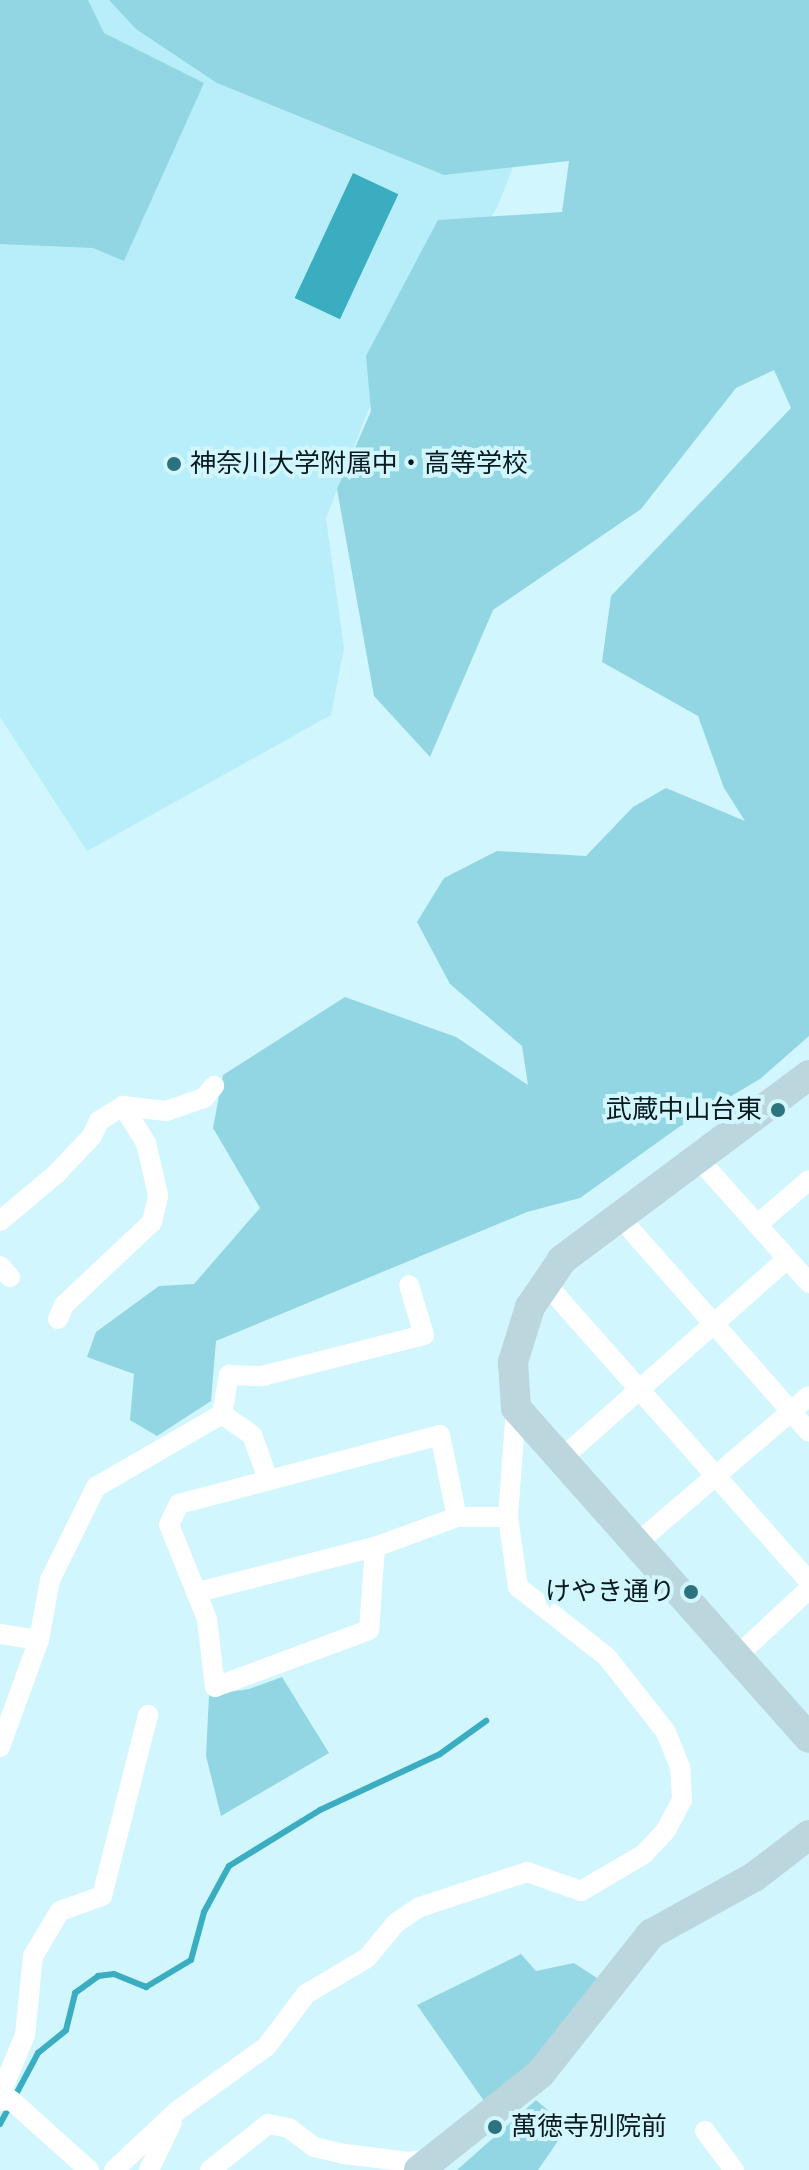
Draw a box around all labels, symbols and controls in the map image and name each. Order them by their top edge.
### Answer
place label: 神奈川大学附属中・高等学校 [190,448,528,480]
marker: 神奈川大学附属中・高等学校 [165,455,183,473]
place label: 武蔵中山台東 [606,1094,762,1126]
marker: 武蔵中山台東 [769,1101,787,1119]
place label: けやき通り [545,1576,675,1608]
marker: けやき通り [682,1583,700,1601]
place label: 萬徳寺別院前 [511,2111,667,2143]
marker: 萬徳寺別院前 [486,2118,504,2136]

